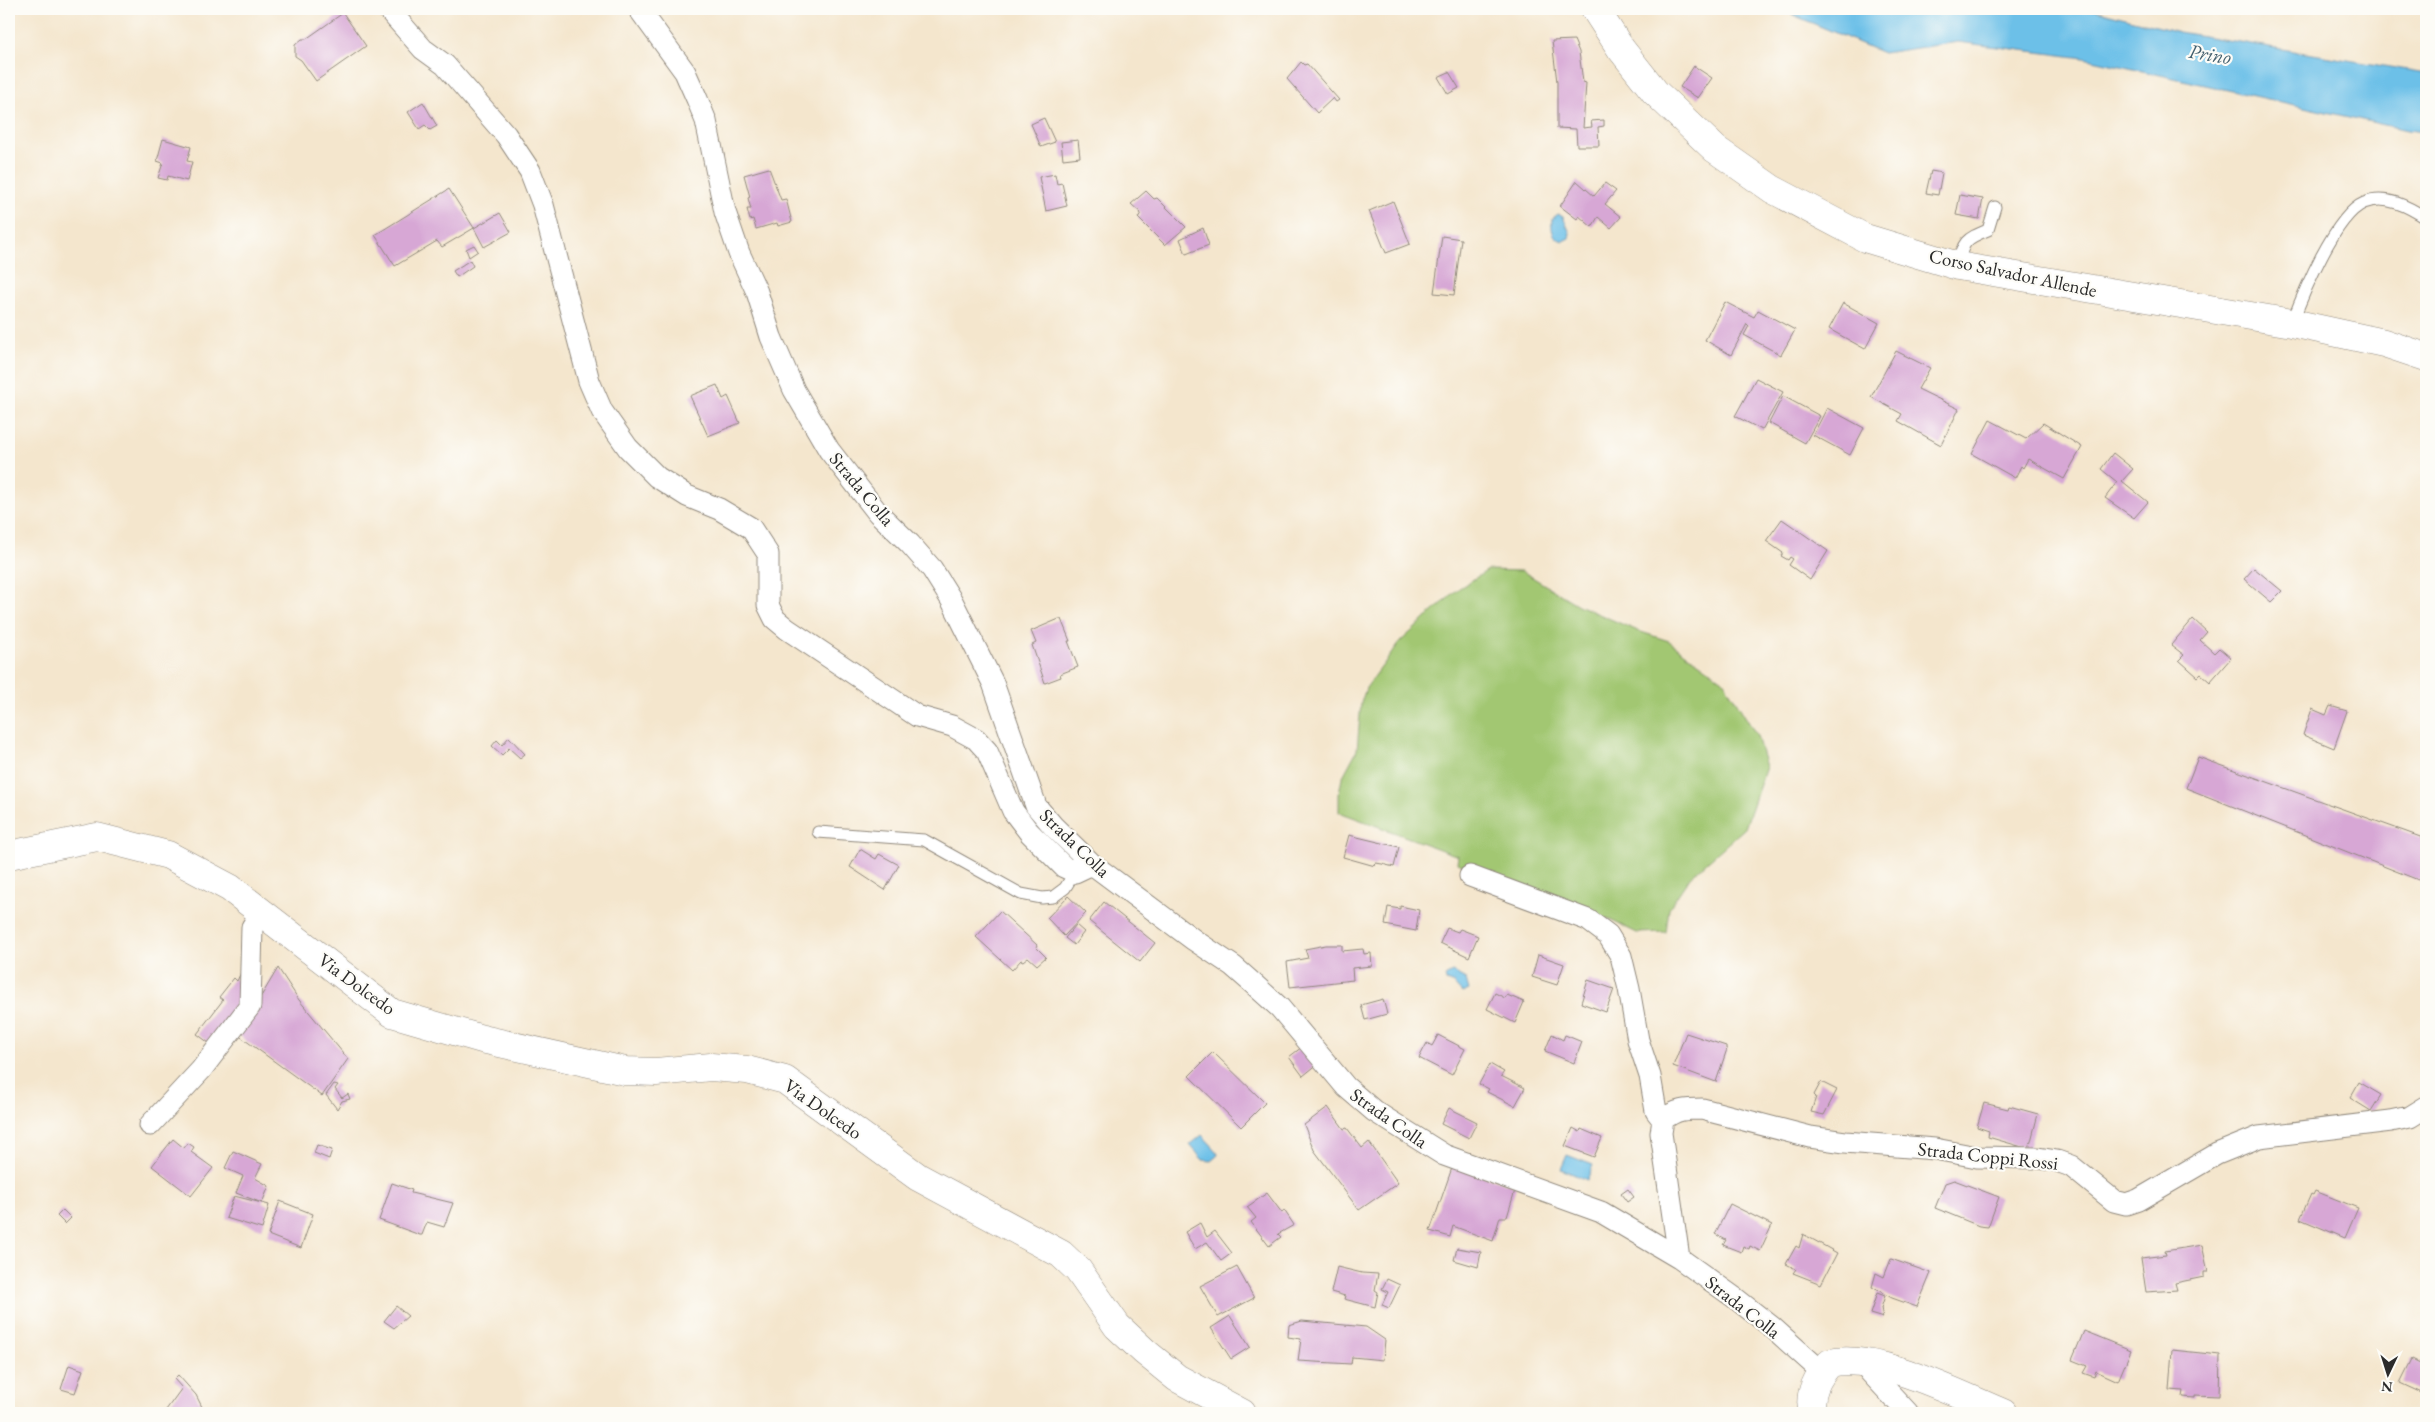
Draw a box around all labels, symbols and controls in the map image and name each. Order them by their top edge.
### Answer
water label: Prino [2187,38,2233,70]
street label: Corso Salvador Allende [1927,243,2099,303]
street label: Strada Colla [824,447,900,531]
street label: Strada Colla [1034,803,1116,883]
street label: Via Dolcedo [313,947,401,1021]
street label: Via Dolcedo [779,1073,867,1145]
street label: Strada Colla [1345,1082,1433,1154]
street label: Strada Coppi Rossi [1917,1136,2060,1176]
street label: Strada Colla [1700,1270,1786,1345]
north arrow [2362,1350,2412,1400]
text: N [2380,1378,2393,1396]

